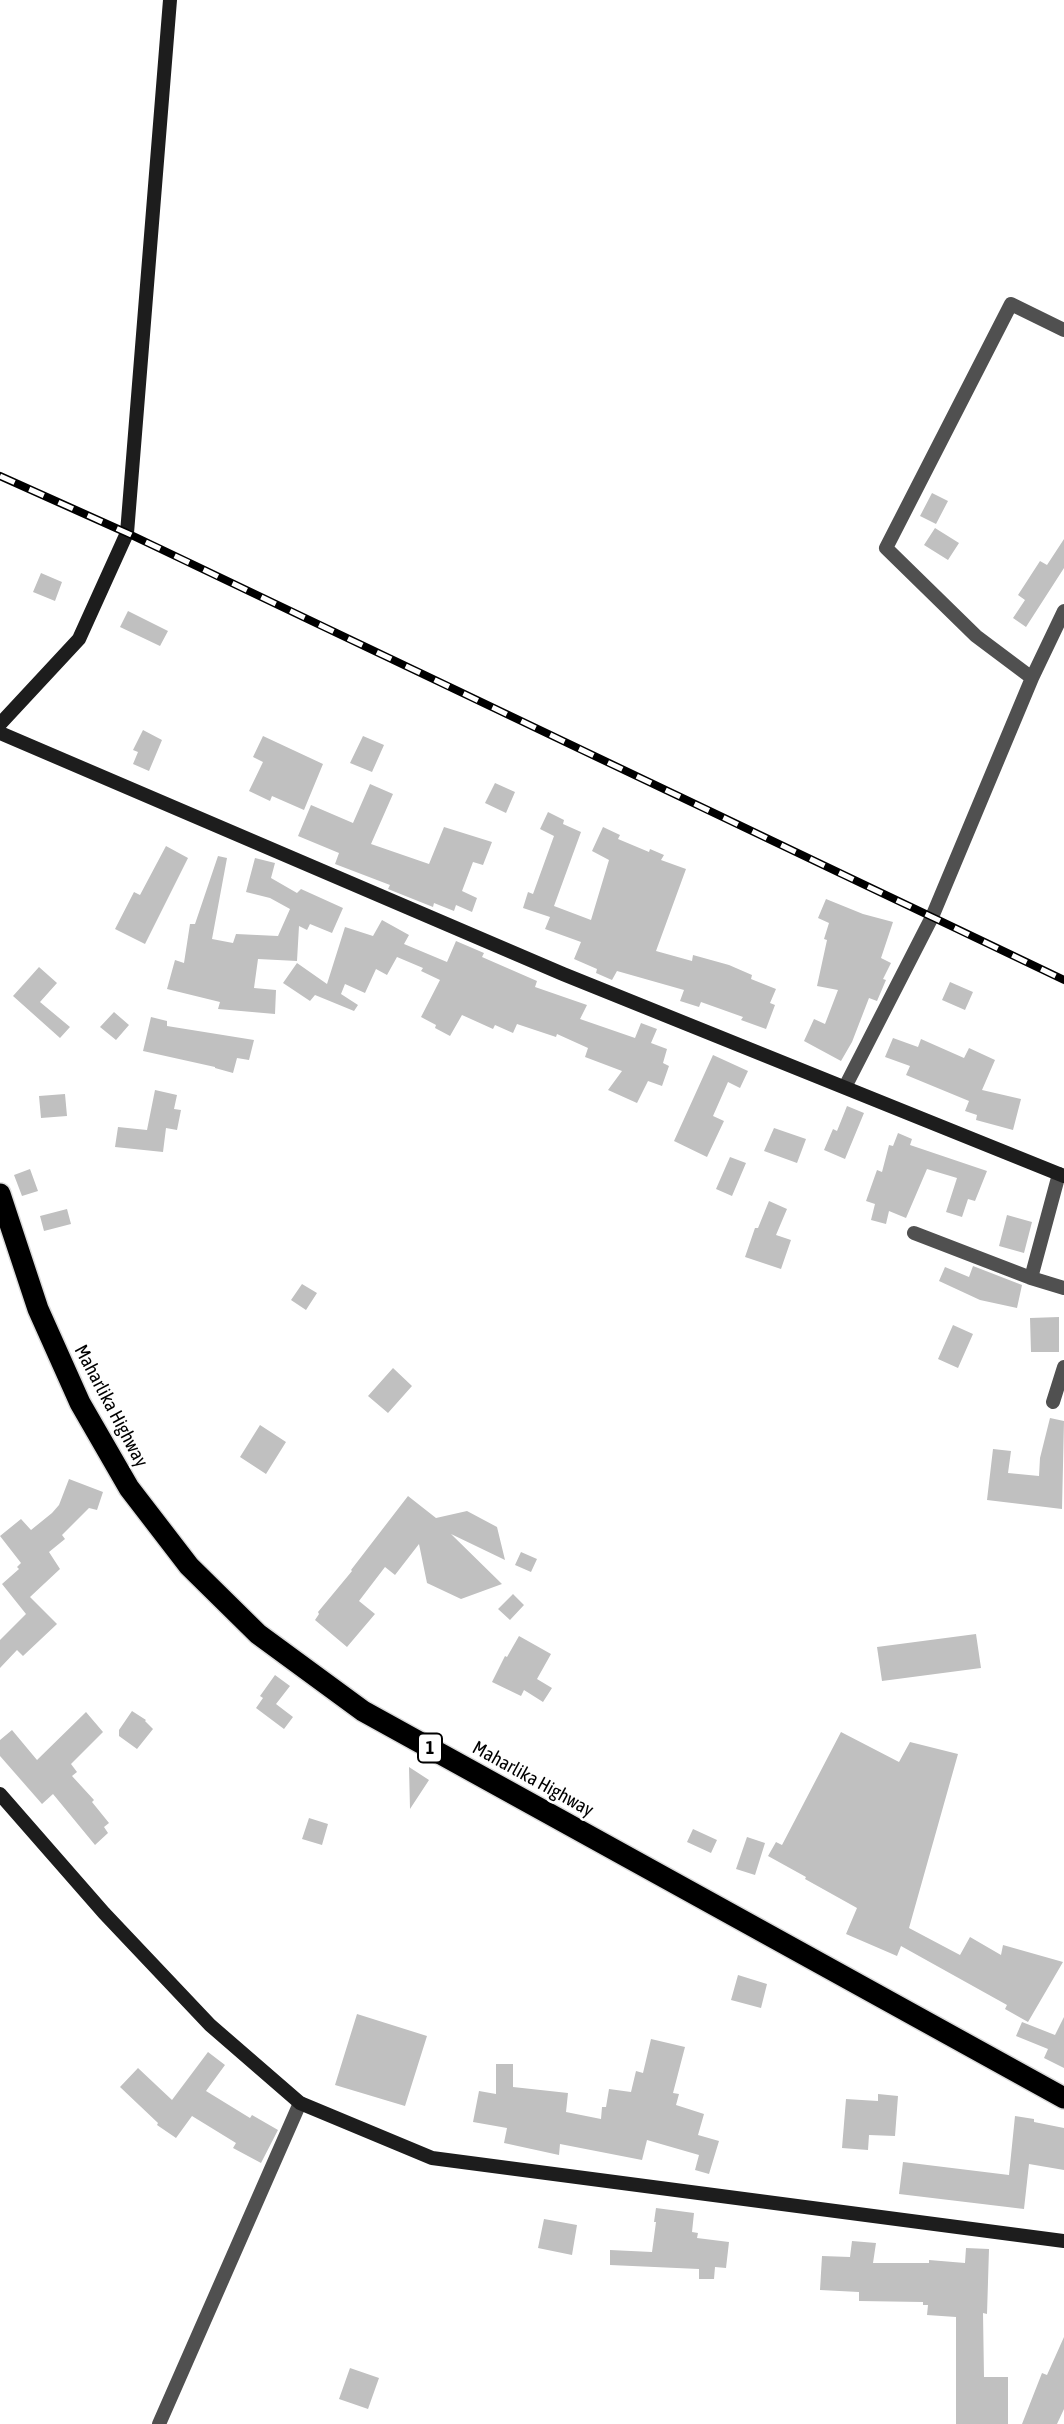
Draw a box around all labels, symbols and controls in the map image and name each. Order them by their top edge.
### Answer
street label: Maharlika Highway [69,1341,153,1471]
road number: 1 [418,1734,442,1763]
street label: Maharlika Highway [468,1736,598,1822]

